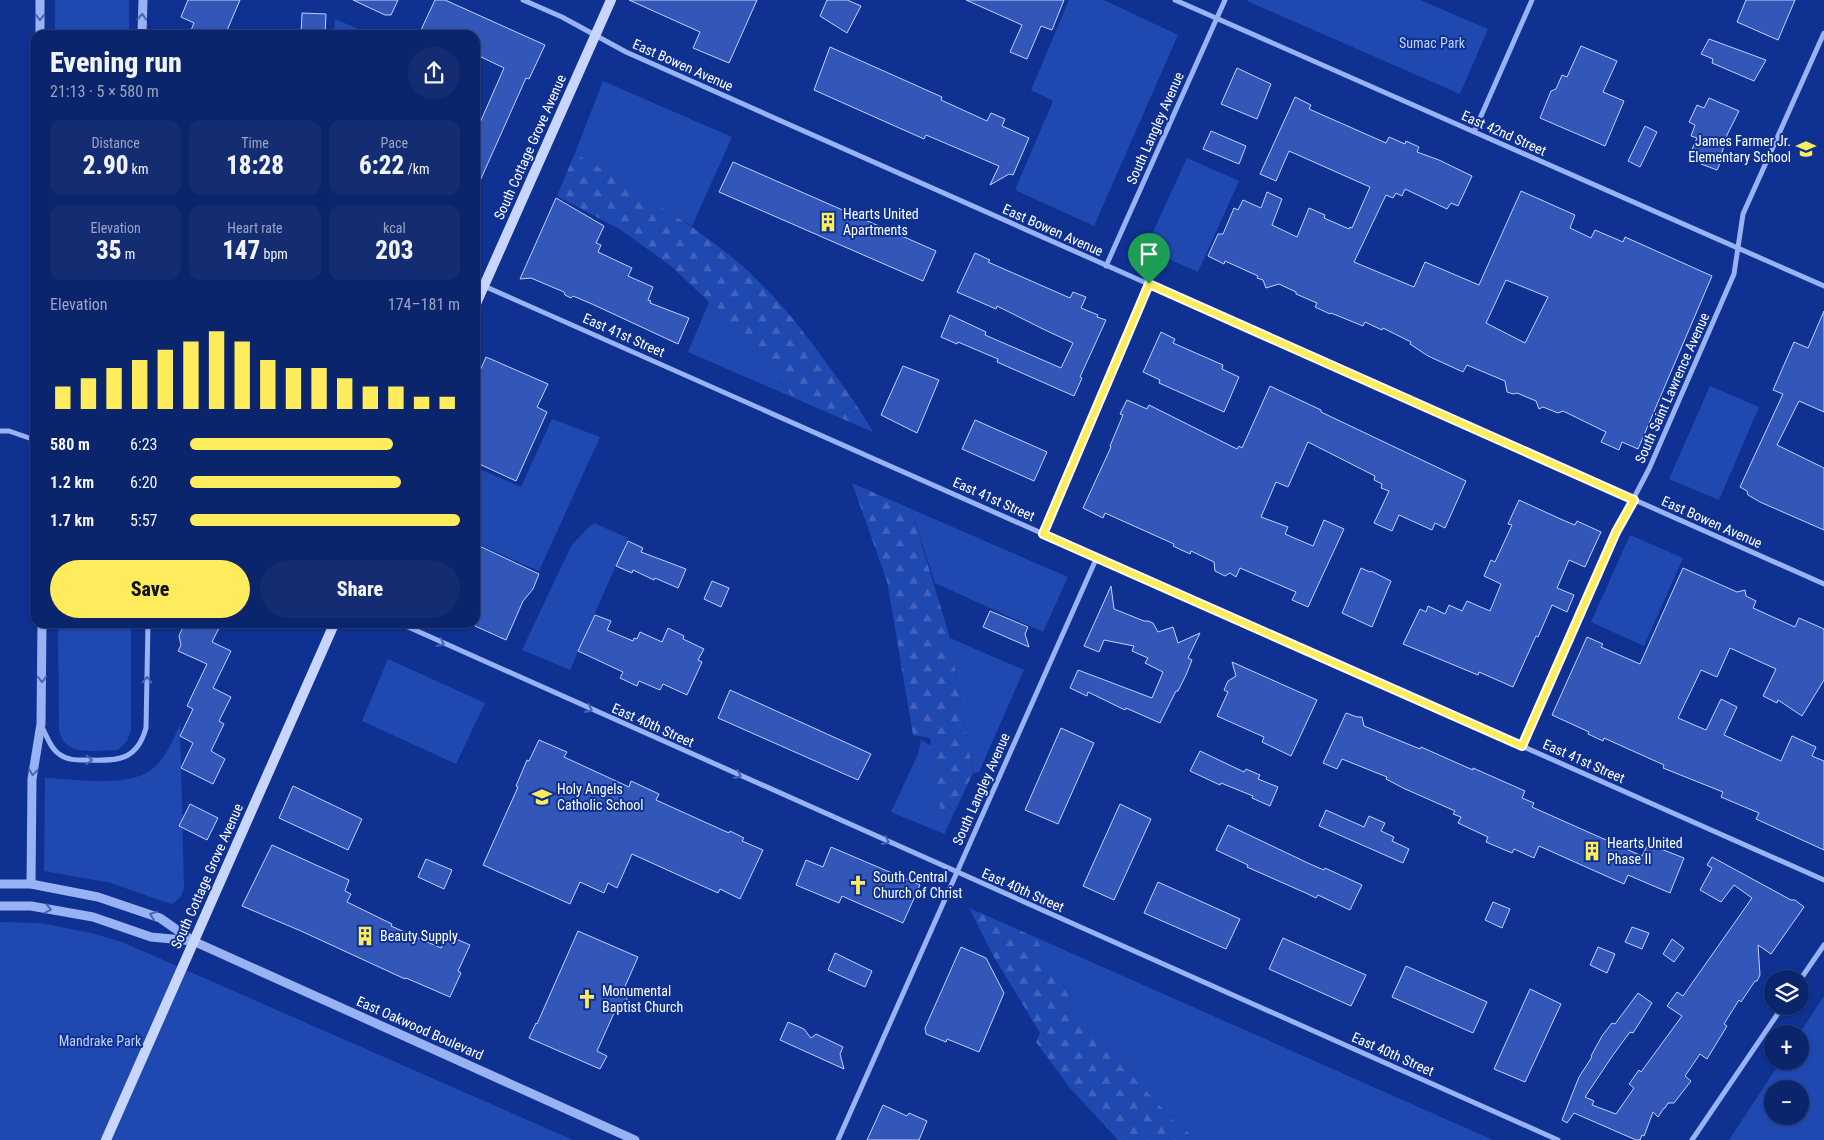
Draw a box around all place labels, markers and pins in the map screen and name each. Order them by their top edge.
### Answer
place label: James Farmer Jr. Elementary School [1688,133,1791,165]
school or university icon: James Farmer Jr. Elementary School [1795,138,1817,160]
place label: Hearts United Apartments [843,206,919,238]
building icon: Hearts United Apartments [817,211,839,233]
pin [1128,233,1170,284]
place label: Holy Angels Catholic School [557,781,643,813]
school or university icon: Holy Angels Catholic School [531,786,553,808]
place label: Hearts United Phase II [1607,835,1683,867]
building icon: Hearts United Phase II [1581,840,1603,862]
place label: South Central Church of Christ [873,869,962,901]
church icon: South Central Church of Christ [847,874,869,896]
building icon: Beauty Supply [354,925,376,947]
place label: Beauty Supply [380,928,458,944]
place label: Monumental Baptist Church [602,983,683,1015]
church icon: Monumental Baptist Church [576,988,598,1010]

